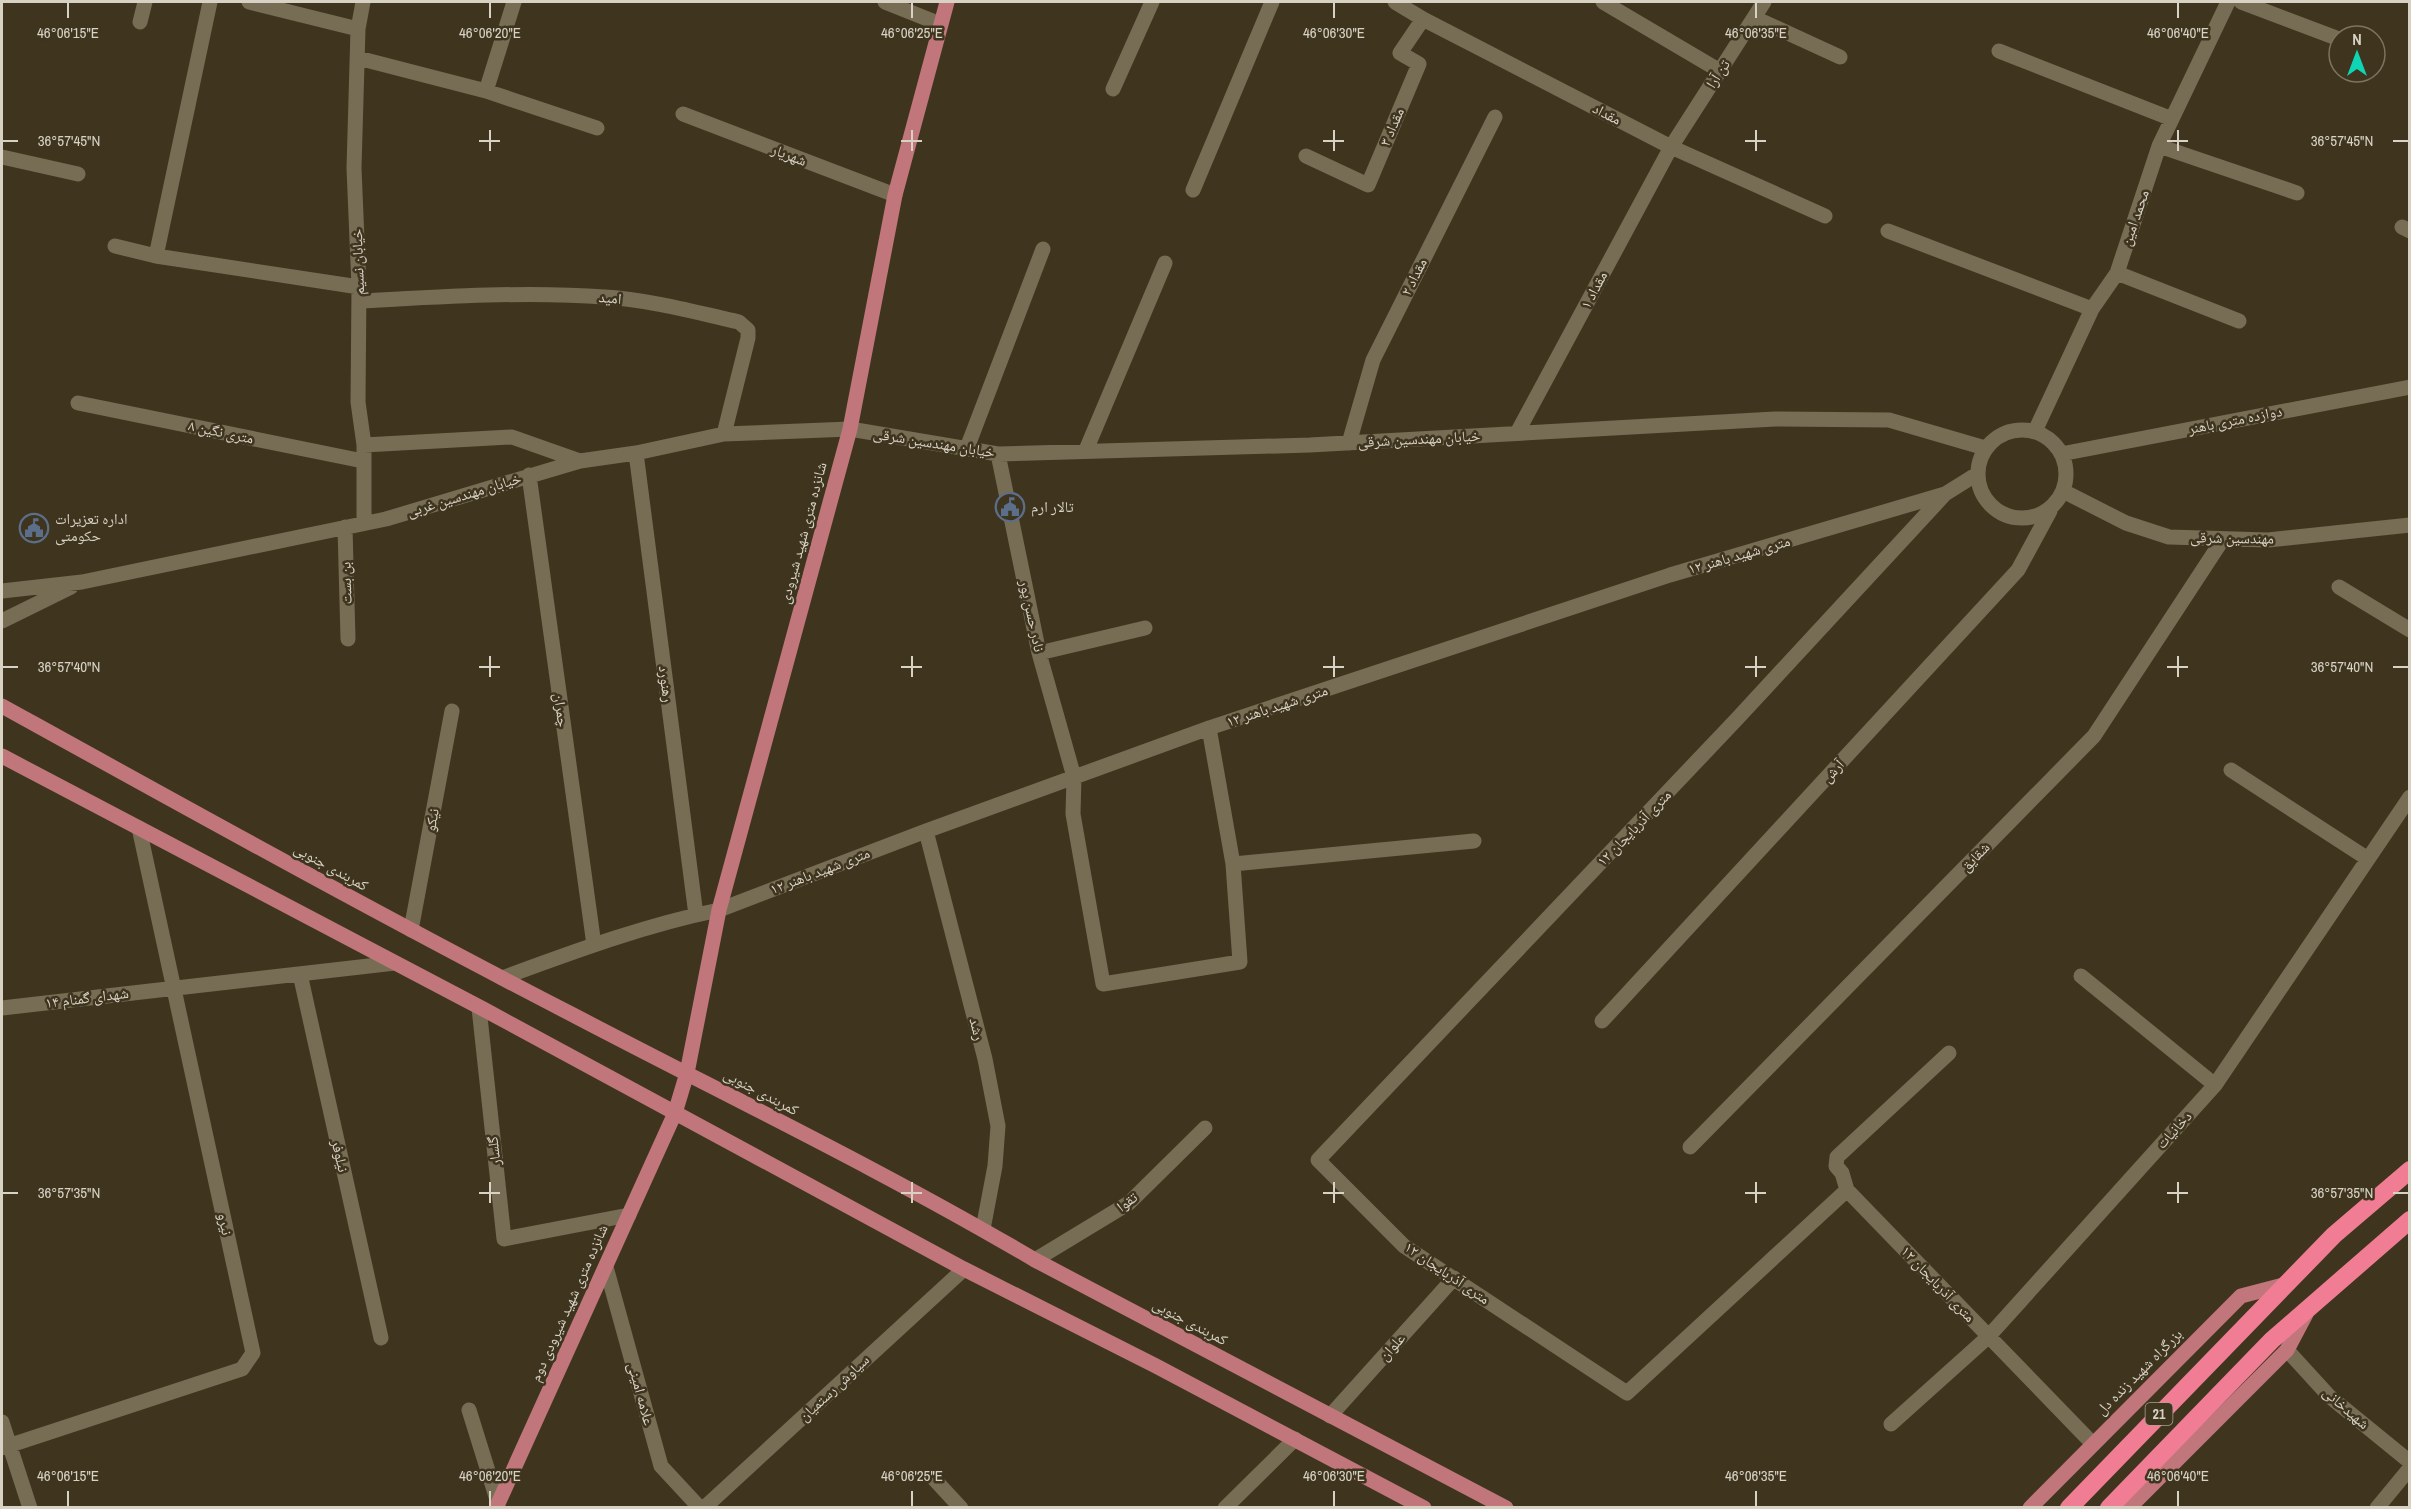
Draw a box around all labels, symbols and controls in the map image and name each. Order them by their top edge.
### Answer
text: 46°06'15"E [37,22,99,43]
text: 46°06'20"E [459,22,521,43]
text: 46°06'25"E [881,22,943,43]
text: 46°06'30"E [1303,22,1365,43]
text: 46°06'35"E [1725,22,1787,43]
text: 46°06'40"E [2147,22,2209,43]
north arrow [2327,24,2387,84]
text: N [2352,28,2362,50]
street label: تن آرا [1701,55,1735,92]
street label: مقداد [1589,97,1625,130]
street label: مقداد ۳ [1374,104,1409,149]
text: 36°57'45"N [38,130,100,151]
text: 36°57'45"N [2311,130,2373,151]
street label: شهریار [767,138,810,171]
street label: محمد امین [2115,187,2154,249]
street label: خیابان نسیم [346,228,369,295]
street label: مقداد ۲ [1395,254,1432,299]
street label: مقداد ۱ [1575,267,1612,312]
street label: امید [598,286,622,309]
street label: دوازده متری باهنر [2185,400,2284,439]
street label: ۸ متری نگین [186,414,256,449]
street label: خیابان مهندسین شرقی [872,423,997,463]
street label: خیابان مهندسین شرقی [1357,425,1481,452]
street label: شانزده متری شهید شیرودی [773,460,832,606]
street label: خیابان مهندسین غربی [404,467,524,522]
public building icon: تالار ارم [994,491,1026,523]
place label: تالار ارم [1031,496,1074,517]
place label: اداره تعزیرات حکومتی [55,508,127,546]
public building icon: اداره تعزیرات حکومتی [18,512,50,544]
street label: مهندسین شرقی [2190,526,2274,549]
street label: ۱۲ متری شهید باهنر [1685,530,1793,579]
street label: بن بست [334,561,357,605]
street label: نادر حسن پور [1014,577,1050,654]
text: 36°57'40"N [38,656,100,677]
text: 36°57'40"N [2311,656,2373,677]
street label: رهنورد [654,664,679,704]
street label: ۱۲ متری شهید باهنر [1223,679,1330,732]
street label: چمران [549,692,574,729]
street label: آرش [1817,754,1849,787]
street label: ۱۲ متری آذربایجان [1592,785,1676,871]
street label: نیکو [419,806,444,833]
street label: کمربندی جنوبی [290,837,372,896]
street label: شقایق [1955,837,1994,876]
street label: ۱۲ متری شهید باهنر [767,842,873,899]
street label: ۱۴ شهدای گمنام [44,982,130,1013]
street label: رشد [964,1015,991,1043]
street label: کمربندی جنوبی [720,1063,802,1120]
street label: دخانیات [2151,1106,2196,1153]
street label: گلسار [481,1135,506,1168]
street label: نیلوفر [326,1137,354,1174]
text: 36°57'35"N [38,1182,100,1203]
text: 36°57'35"N [2311,1182,2373,1203]
street label: تقوا [1112,1186,1142,1216]
street label: نیرو [213,1211,238,1237]
street label: شانزده متری شهید شیرودی دوم [524,1221,613,1385]
street label: ۱۲ متری آذربایجان [1400,1236,1494,1309]
street label: ۱۲ متری آذربایجان [1896,1241,1980,1327]
street label: کمربندی جنوبی [1149,1293,1231,1350]
street label: بزرگراه شهید زنده دل [2091,1324,2187,1420]
street label: علوان [1374,1328,1410,1365]
street label: سیاوش رستمیان [794,1349,874,1426]
street label: علامه امینی [623,1360,660,1428]
street label: شهیدخانی [2318,1381,2374,1434]
road number: 21 [2146,1403,2172,1425]
text: 46°06'15"E [37,1465,99,1486]
text: 46°06'20"E [459,1465,521,1486]
text: 46°06'25"E [881,1465,943,1486]
text: 46°06'30"E [1303,1465,1365,1486]
text: 46°06'35"E [1725,1465,1787,1486]
text: 46°06'40"E [2147,1465,2209,1486]

